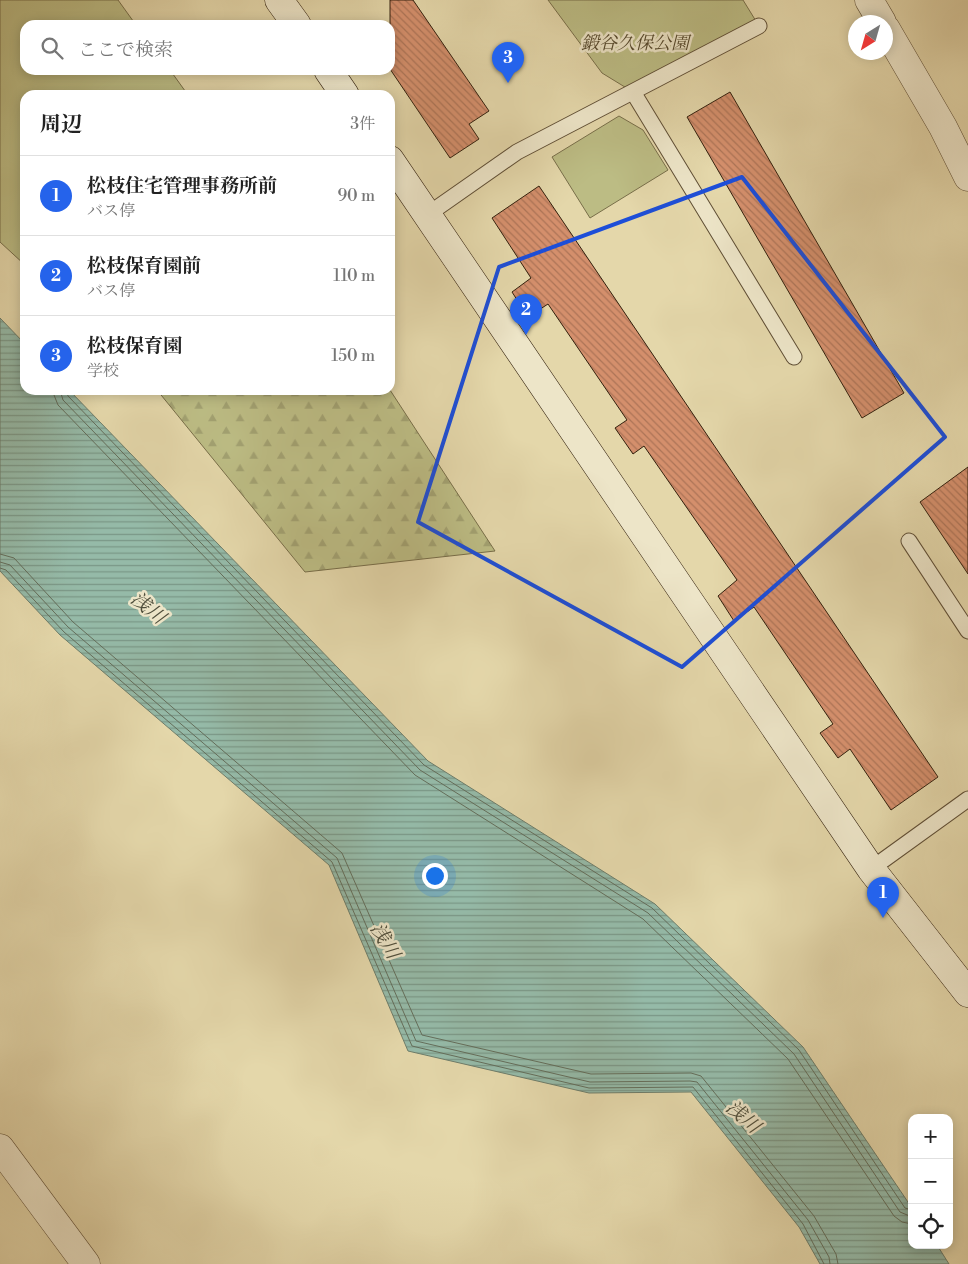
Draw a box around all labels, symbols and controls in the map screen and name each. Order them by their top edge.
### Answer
north arrow [848,15,893,60]
search box [20,20,395,75]
park label: 鍛谷久保公園 [581,32,692,55]
icon: search [38,34,66,62]
text: ここで検索 [78,38,173,62]
pin: 3 [492,42,524,83]
text: 周辺 [40,112,82,138]
text: 3件 [350,114,375,134]
text: 松枝住宅管理事務所前 [87,174,277,198]
text: 1 [52,186,60,206]
text: 90 m [337,186,375,206]
text: バス停 [87,201,135,221]
text: 松枝保育園前 [87,254,201,278]
text: 2 [51,266,61,286]
text: 110 m [333,266,375,286]
text: バス停 [87,281,135,301]
pin: 2 [510,294,542,335]
text: 松枝保育園 [87,334,182,358]
text: 3 [51,346,61,366]
text: 150 m [331,346,375,366]
text: 学校 [87,361,119,381]
water label: 浅川 [126,587,172,631]
your location [422,863,448,889]
pin: 1 [867,877,899,918]
water label: 浅川 [365,919,406,965]
water label: 浅川 [721,1095,767,1140]
map controls [908,1114,953,1249]
button: + [908,1114,953,1159]
button: − [908,1159,953,1204]
button: locate [908,1204,953,1249]

